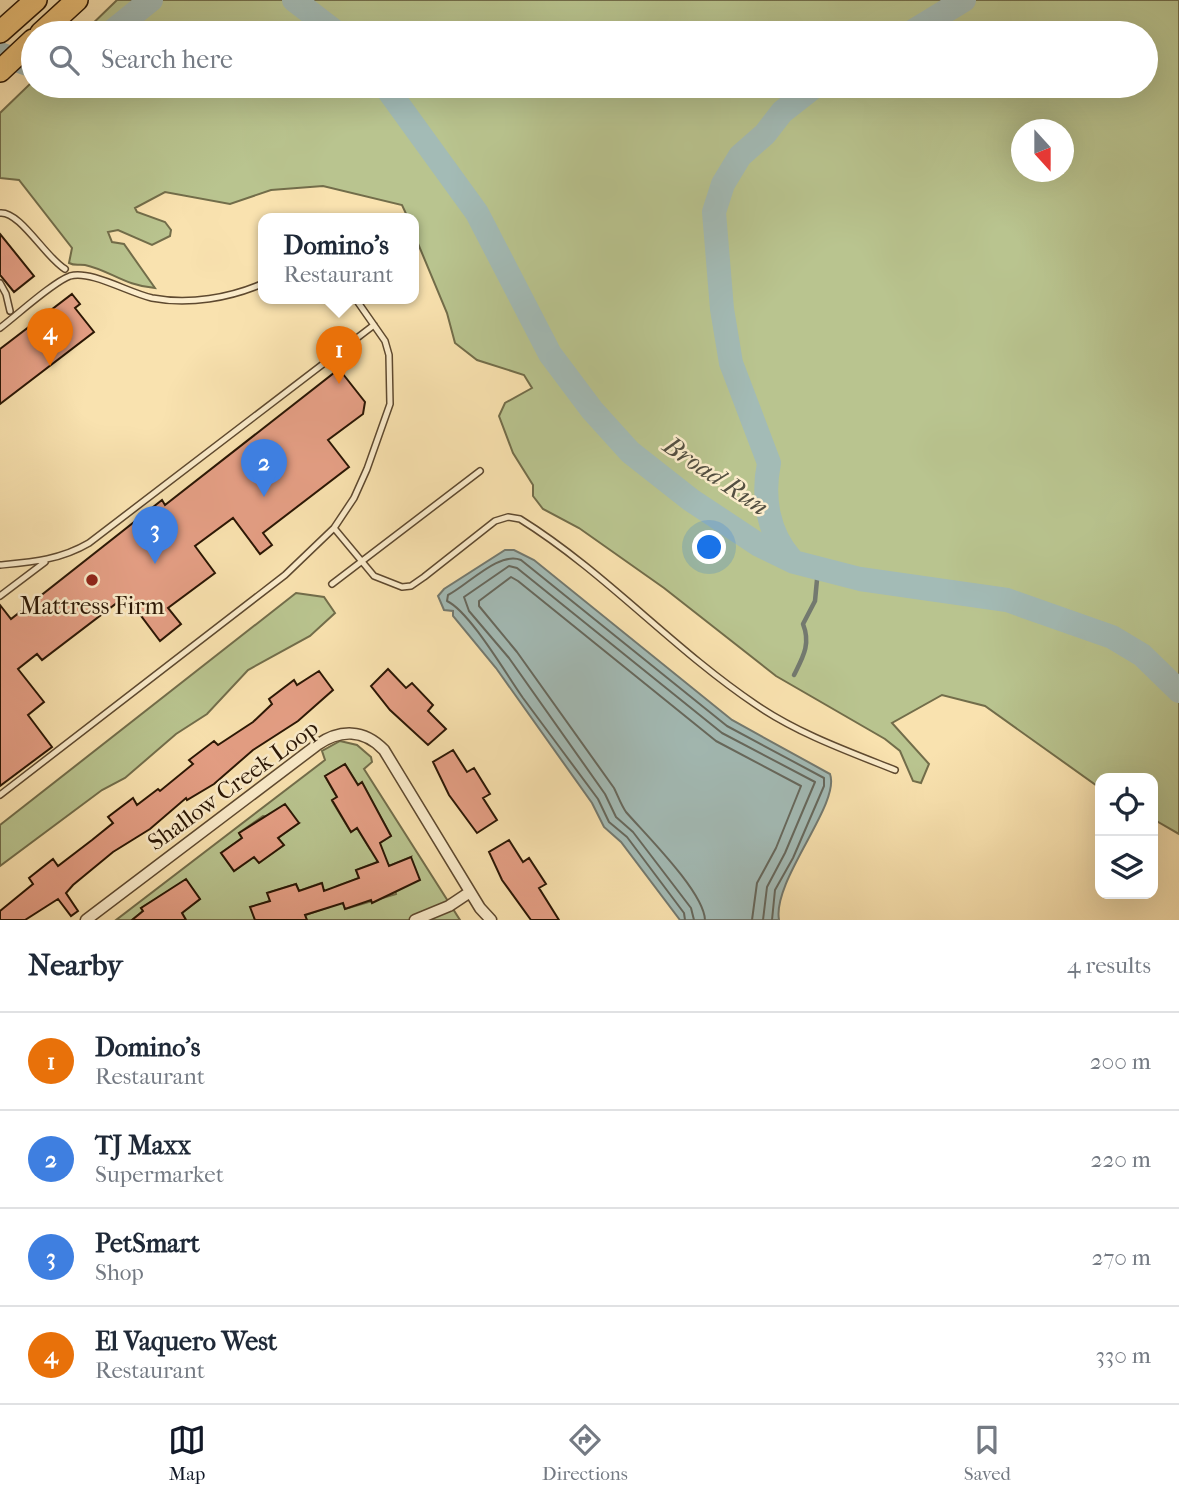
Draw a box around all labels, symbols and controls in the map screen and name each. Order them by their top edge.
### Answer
search box [21,21,1158,98]
icon: search [45,41,83,79]
text: Search here [101,44,233,75]
north arrow [1011,119,1074,182]
popup [258,213,419,304]
text: Domino's [284,230,389,261]
text: Restaurant [284,261,393,288]
pin: 4 [27,308,73,366]
pin: 1 [316,326,362,384]
water label: Broad Run [656,429,774,522]
pin: 2 [241,439,287,497]
pin: 3 [132,506,178,564]
your location [692,530,726,564]
marker: Mattress Firm [84,572,100,588]
place label: Mattress Firm [19,592,165,620]
street label: Shallow Creek Loop [142,714,324,856]
map controls [1095,773,1158,899]
button: locate [1095,773,1158,836]
button: layers [1095,836,1158,899]
text: Nearby [28,948,123,983]
text: 4 results [1067,952,1151,979]
text: Domino's [95,1032,200,1063]
text: 1 [47,1048,55,1075]
text: 200 m [1090,1048,1151,1075]
text: Restaurant [95,1063,205,1090]
text: TJ Maxx [95,1130,191,1161]
text: 2 [45,1146,57,1173]
text: 220 m [1091,1146,1151,1173]
text: Supermarket [95,1161,224,1188]
text: PetSmart [95,1228,200,1259]
text: 3 [46,1244,56,1271]
text: 270 m [1091,1244,1151,1271]
text: Shop [95,1259,144,1286]
text: El Vaquero West [95,1326,277,1357]
text: 4 [44,1342,58,1369]
text: 330 m [1095,1342,1151,1369]
text: Restaurant [95,1357,205,1384]
tab: Map [168,1421,206,1485]
tab: Directions [542,1421,628,1485]
tab: Saved [964,1421,1011,1485]

